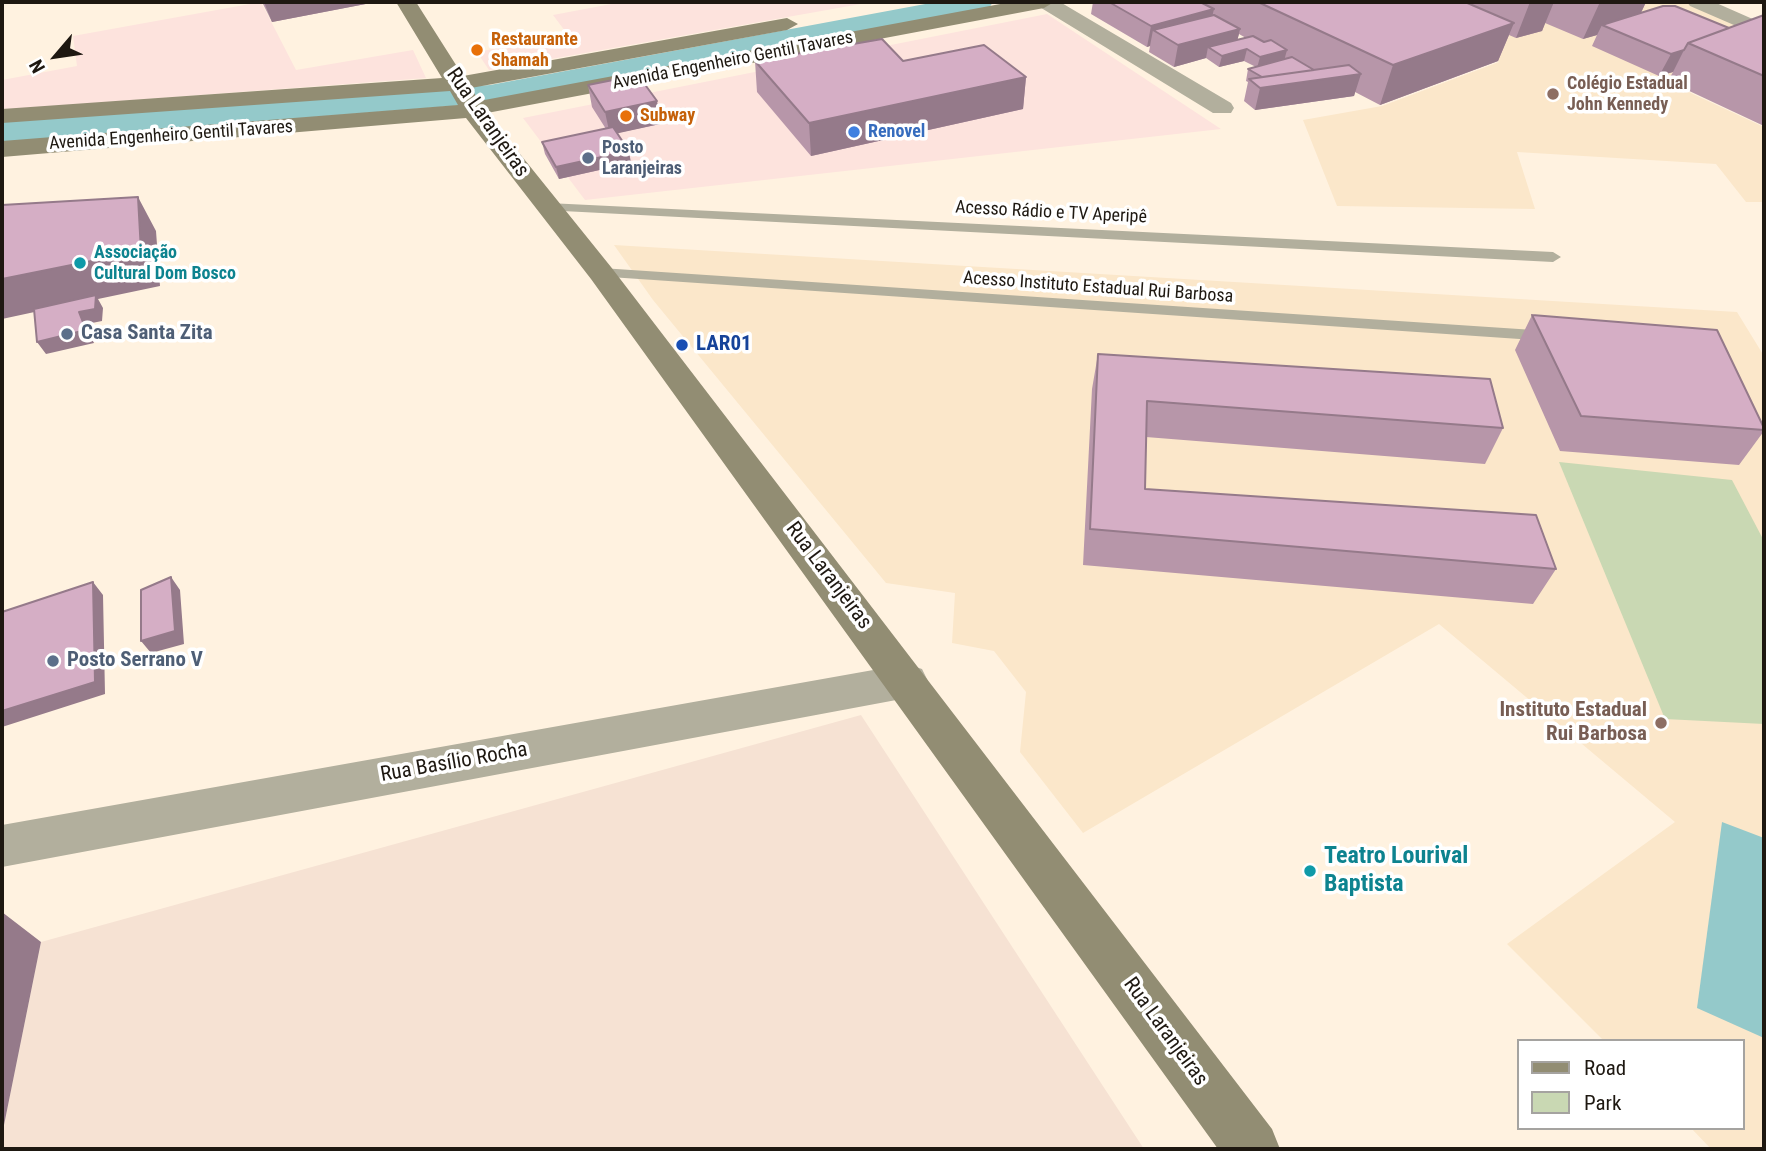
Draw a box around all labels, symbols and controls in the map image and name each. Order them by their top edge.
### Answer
north arrow [21,21,91,91]
street label: Avenida Engenheiro Gentil Tavares [611,27,855,95]
place label: Restaurante Shamah [491,29,578,72]
marker: Restaurante Shamah [469,42,485,58]
text: N [24,56,50,77]
street label: Rua Laranjeiras [440,64,534,182]
place label: Colégio Estadual John Kennedy [1567,73,1688,116]
marker: Colégio Estadual John Kennedy [1545,86,1561,102]
place label: Subway [640,105,695,127]
marker: Subway [618,108,634,124]
street label: Avenida Engenheiro Gentil Tavares [48,117,294,155]
place label: Renovel [868,121,925,143]
marker: Renovel [846,124,862,140]
place label: Posto Laranjeiras [602,137,682,180]
marker: Posto Laranjeiras [580,150,596,166]
street label: Acesso Rádio e TV Aperipê [955,197,1147,229]
place label: Associação Cultural Dom Bosco [94,242,236,284]
marker: Associação Cultural Dom Bosco [72,255,88,271]
street label: Acesso Instituto Estadual Rui Barbosa [962,268,1234,308]
place label: Casa Santa Zita [81,321,213,347]
marker: Casa Santa Zita [59,326,75,342]
place label: LAR01 [696,332,752,358]
marker: LAR01 [674,337,690,353]
street label: Rua Laranjeiras [780,518,876,634]
place label: Posto Serrano V [67,648,203,674]
marker: Posto Serrano V [45,653,61,669]
place label: Instituto Estadual Rui Barbosa [1499,698,1647,748]
marker: Instituto Estadual Rui Barbosa [1653,715,1669,731]
street label: Rua Basílio Rocha [379,738,529,788]
place label: Teatro Lourival Baptista [1324,843,1468,899]
marker: Teatro Lourival Baptista [1302,863,1318,879]
street label: Rua Laranjeiras [1117,973,1213,1091]
legend [1518,1039,1745,1130]
text: Road [1584,1056,1626,1080]
text: Park [1584,1091,1621,1115]

